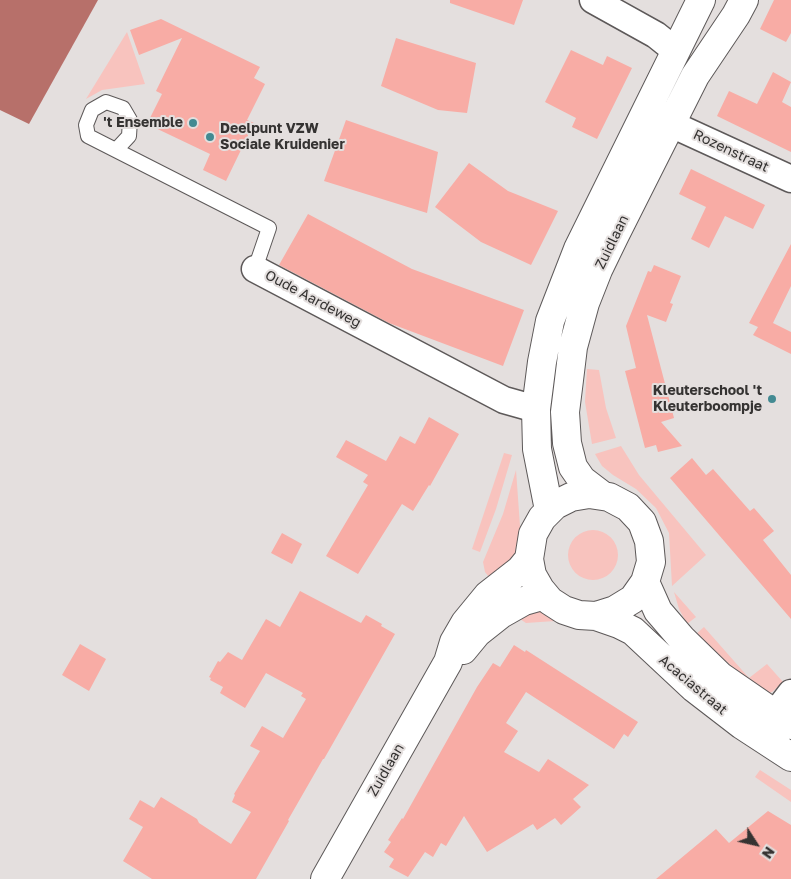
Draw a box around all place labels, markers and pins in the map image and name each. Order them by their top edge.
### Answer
place label: 't Ensemble [103,115,183,131]
marker: 't Ensemble [187,117,199,129]
place label: Deelpunt VZW Sociale Kruidenier [220,121,345,154]
marker: Deelpunt VZW Sociale Kruidenier [204,131,216,143]
place label: Kleuterschool 't Kleuterboompje [653,383,762,416]
marker: Kleuterschool 't Kleuterboompje [766,393,778,405]

